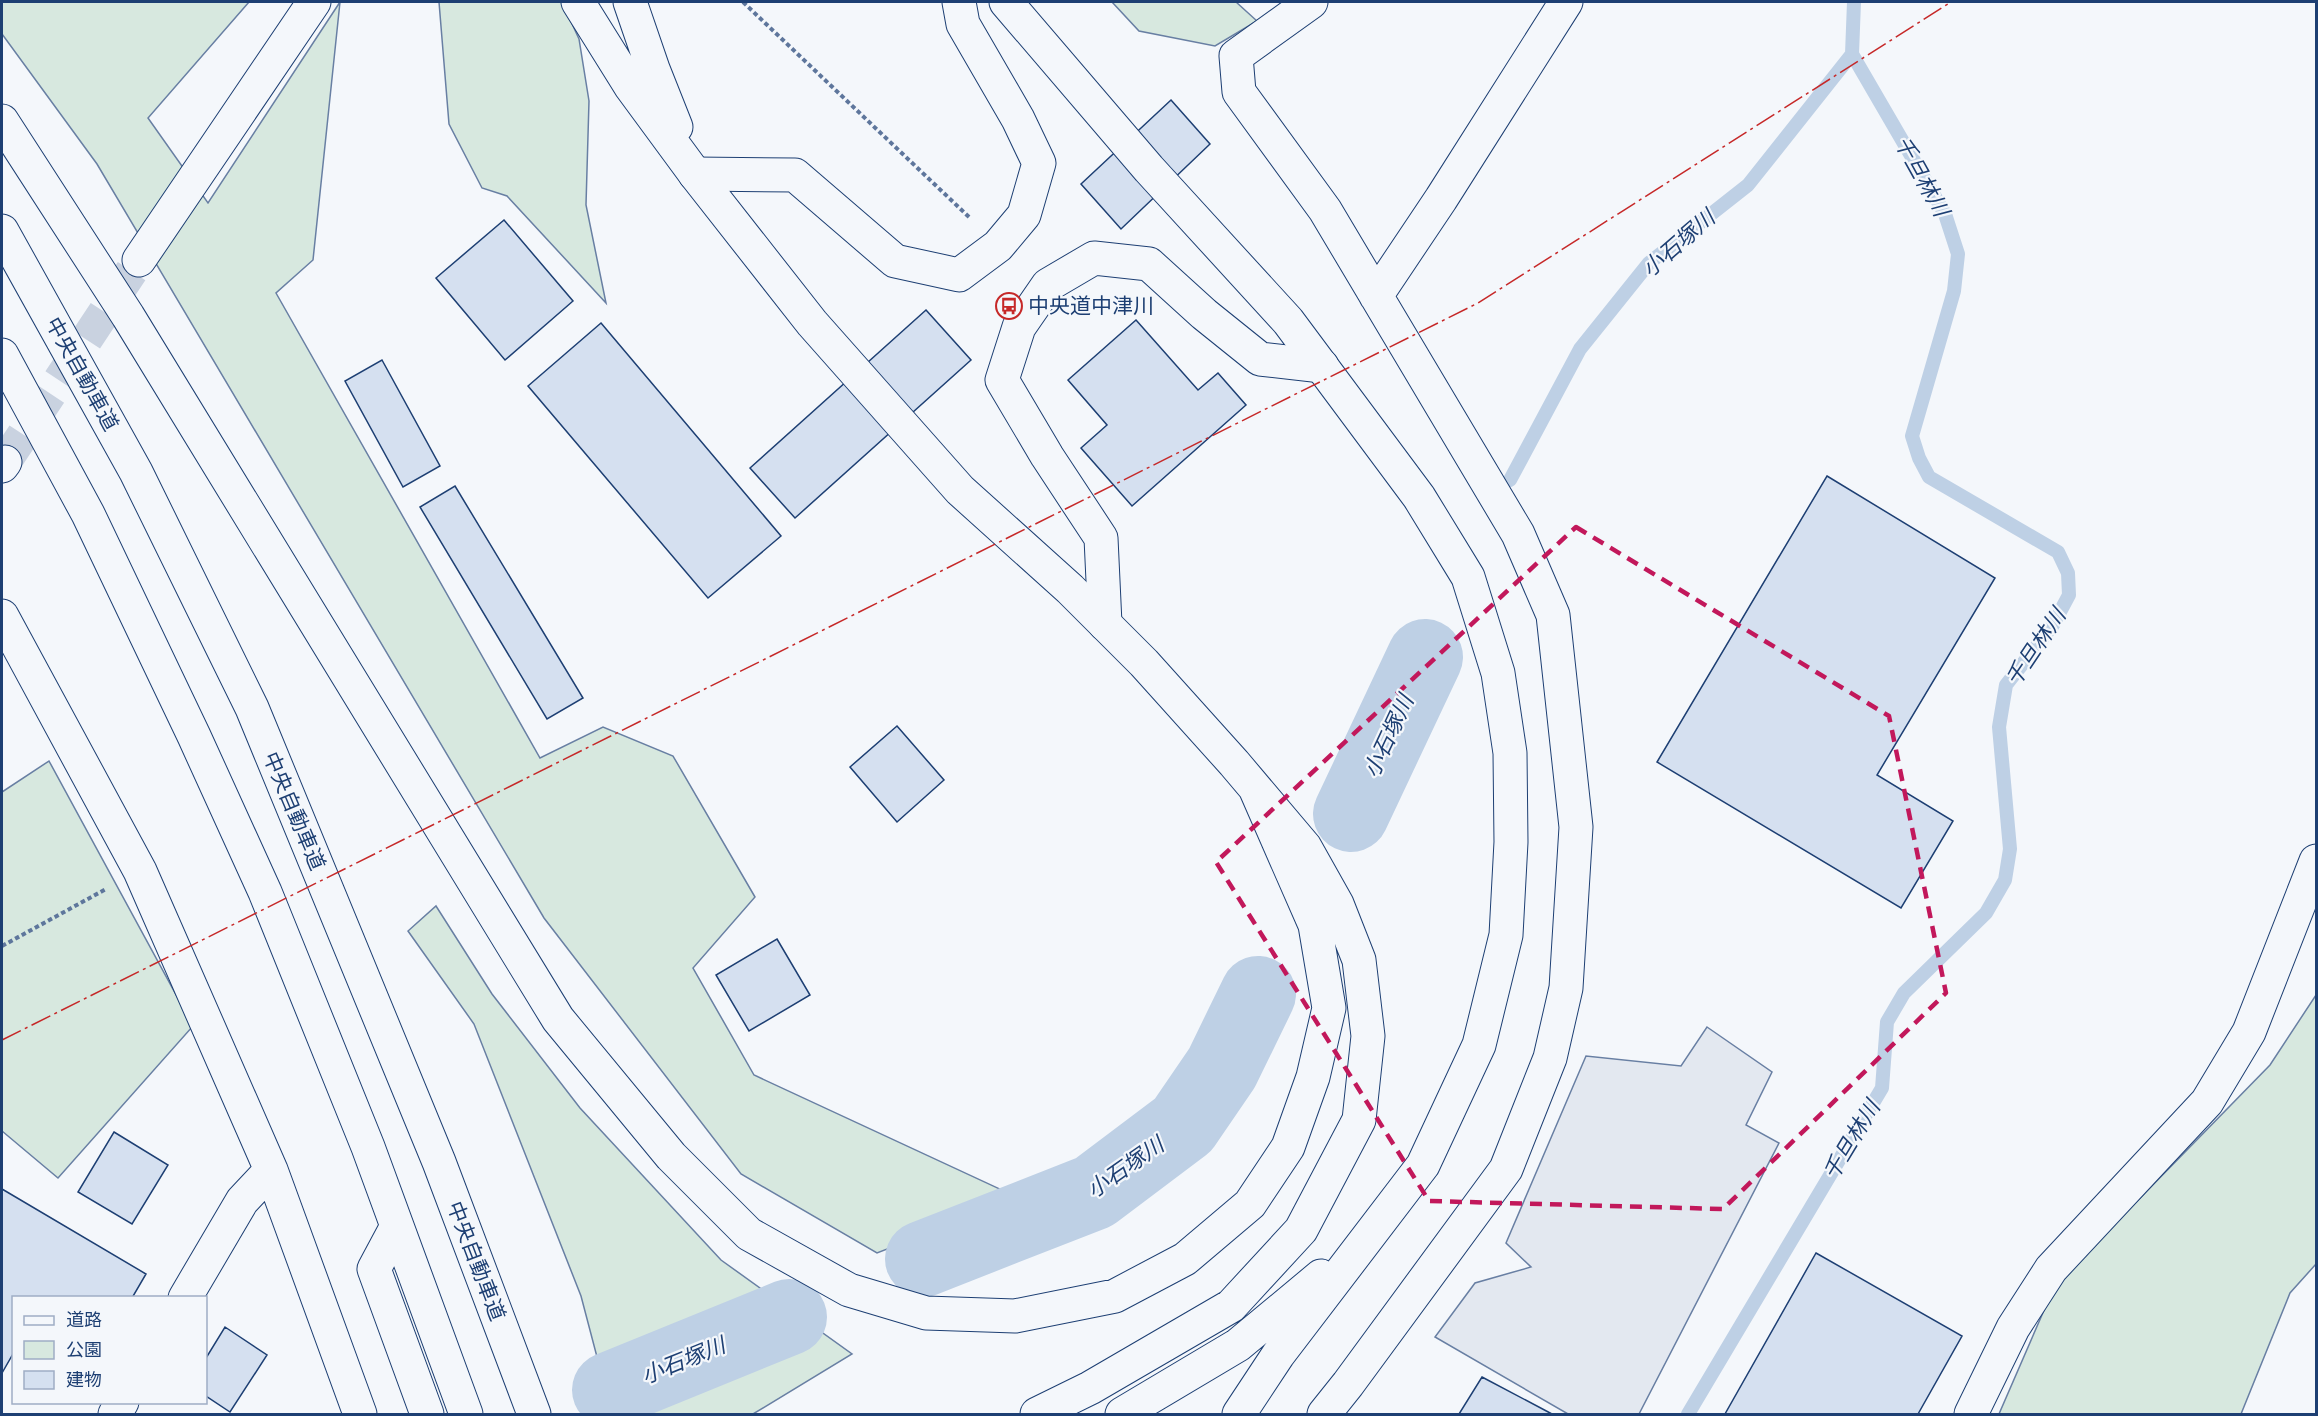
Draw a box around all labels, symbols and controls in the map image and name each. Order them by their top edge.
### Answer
water label: 千旦林川 [1888,131,1956,223]
water label: 小石塚川 [1636,203,1722,282]
bus stop icon: 中央道中津川 [994,291,1024,321]
place label: 中央道中津川 [1028,293,1154,318]
street label: 中央自動車道 [41,313,124,435]
water label: 千旦林川 [2000,602,2072,691]
water label: 小石塚川 [1358,689,1420,782]
street label: 中央自動車道 [258,748,331,874]
water label: 千旦林川 [1817,1094,1887,1185]
water label: 小石塚川 [1081,1130,1171,1204]
street label: 中央自動車道 [442,1198,511,1324]
legend [12,1296,207,1404]
text: 道路 [66,1309,102,1331]
water label: 小石塚川 [637,1331,731,1389]
text: 公園 [66,1339,102,1361]
text: 建物 [66,1369,102,1391]

